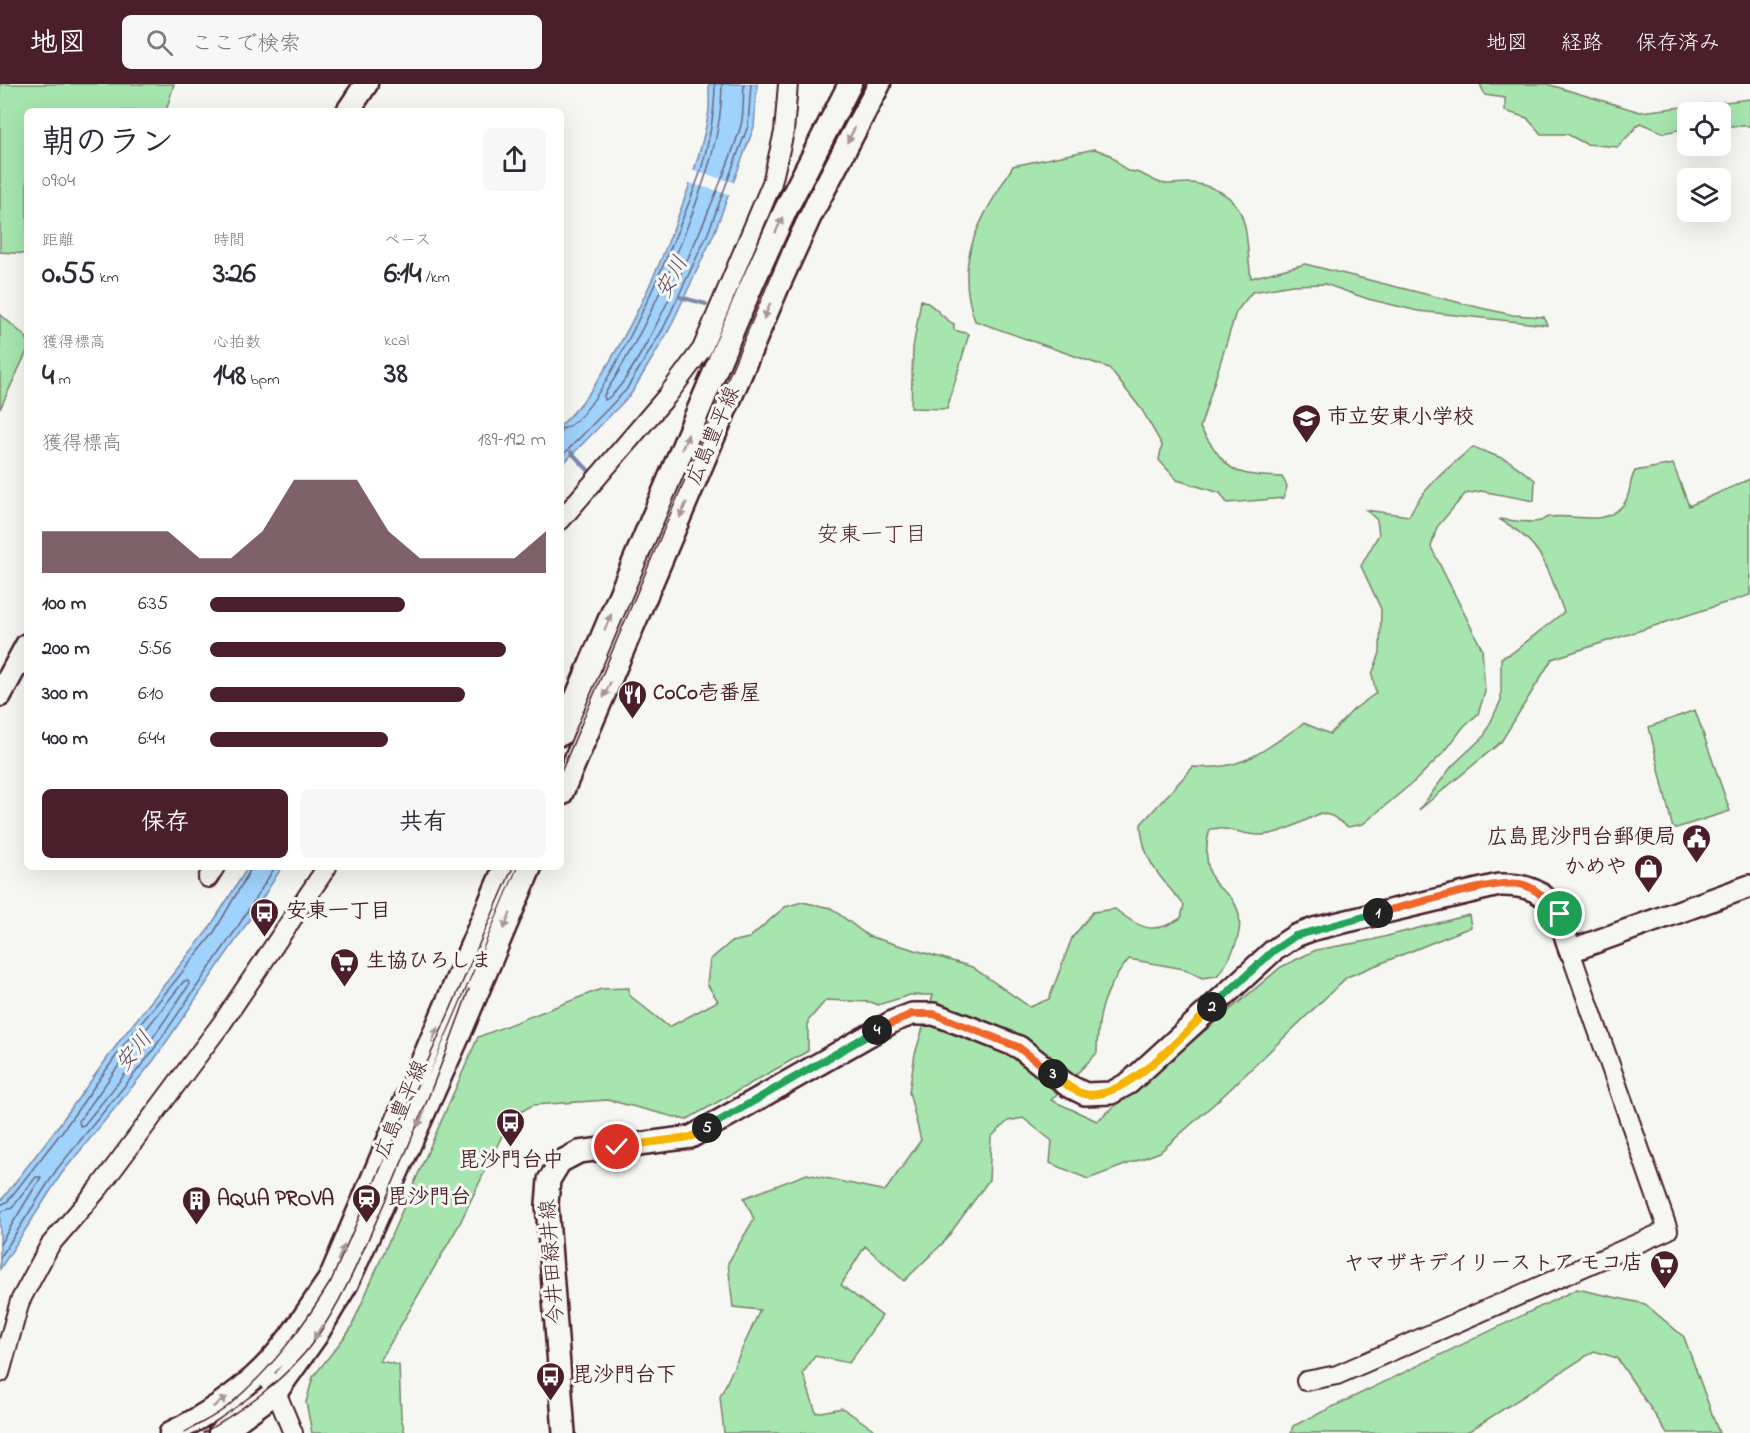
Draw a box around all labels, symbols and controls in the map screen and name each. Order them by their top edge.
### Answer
search box [122,15,542,69]
text: 地図 [30,24,86,65]
icon: search [143,26,176,59]
text: ここで検索 [191,29,301,61]
text: 地図 [1486,29,1528,59]
text: 経路 [1561,29,1603,59]
text: 保存済み [1636,29,1720,59]
map controls [1677,102,1731,222]
button: locate [1677,102,1731,156]
text: 朝のラン [42,120,174,168]
one-way arrow [846,127,856,144]
button: share [483,128,546,191]
text: 09:04 [42,167,75,196]
button: layers [1677,168,1731,222]
one-way arrow [774,216,783,233]
text: 距離 [42,229,74,253]
text: 時間 [213,229,245,253]
text: ペース [384,229,431,253]
water label: 安川 [649,251,697,305]
text: 0.55 [42,253,95,297]
text: 3:26 [213,253,256,297]
text: 6:14 [384,253,422,297]
text: km [95,266,119,290]
text: /km [422,266,450,290]
one-way arrow [762,303,772,321]
text: kcal [384,329,409,353]
text: 獲得標高 [42,331,106,355]
text: 心拍数 [213,331,261,355]
text: 38 [384,353,408,397]
text: 4 [42,355,54,399]
text: 148 [213,355,246,399]
text: m [54,368,71,392]
text: bpm [246,368,280,392]
street label: 広島豊平線 [680,382,748,490]
school or university icon: 市立安東小学校 [1290,402,1322,444]
place label: 市立安東小学校 [1327,403,1474,433]
text: 189–192 m [478,426,546,455]
text: 獲得標高 [42,430,122,459]
one-way arrow [680,434,689,451]
one-way arrow [678,501,687,519]
district label: 安東一丁目 [817,520,927,552]
text: 100 m [42,590,86,619]
text: 6:35 [138,590,168,619]
one-way arrow [603,612,613,630]
text: 200 m [42,635,90,664]
text: 5:56 [138,635,171,664]
restaurant icon: CoCo壱番屋 [616,678,648,720]
place label: CoCo壱番屋 [653,679,761,709]
text: 300 m [42,680,88,709]
text: 6:10 [138,680,164,709]
one-way arrow [602,681,611,698]
text: 400 m [42,725,88,754]
text: 6:44 [138,725,165,754]
button: 保存 [42,789,288,858]
button: 共有 [300,789,546,858]
public building icon: 広島毘沙門台郵便局 [1681,822,1713,864]
place label: 広島毘沙門台郵便局 [1487,823,1676,853]
shop icon: かめや [1632,852,1664,894]
place label: かめや [1564,853,1627,883]
pin [1534,888,1585,939]
bus stop icon: 安東一丁目 [249,896,281,938]
place label: 安東一丁目 [286,897,391,927]
icon: arrive [1543,897,1576,930]
pin: 1 [1363,898,1393,928]
text: 1 [1375,901,1381,925]
one-way arrow [502,912,511,930]
supermarket icon: 生協ひろしま [329,946,361,988]
place label: 生協ひろしま [366,947,492,977]
pin: 2 [1197,992,1227,1022]
text: 2 [1208,995,1216,1019]
pin: 4 [862,1015,892,1045]
text: 4 [874,1018,880,1042]
water label: 安川 [109,1025,161,1079]
one-way arrow [431,1026,440,1044]
street label: 広島豊平線 [368,1056,436,1164]
pin: 3 [1038,1059,1068,1089]
text: 3 [1050,1062,1056,1086]
bus stop icon: 毘沙門台中 [495,1106,527,1148]
one-way arrow [416,1110,425,1128]
pin: 5 [692,1113,722,1143]
text: 5 [702,1116,712,1140]
pin [591,1121,642,1172]
icon: check [600,1130,633,1163]
place label: 毘沙門台中 [459,1146,564,1176]
station icon: 毘沙門台 [350,1182,382,1224]
place label: 毘沙門台 [387,1183,471,1213]
building icon: AQUA PROVA [180,1184,212,1226]
place label: AQUA PROVA [217,1185,334,1215]
street label: 今井田緑井線 [534,1198,572,1326]
one-way arrow [336,1243,346,1261]
supermarket icon: ヤマザキデイリーストア モコ店 [1648,1248,1680,1290]
place label: ヤマザキデイリーストア モコ店 [1344,1249,1643,1279]
one-way arrow [313,1324,324,1340]
bus stop icon: 毘沙門台下 [535,1360,567,1402]
place label: 毘沙門台下 [572,1361,677,1391]
one-way arrow [212,1397,228,1408]

